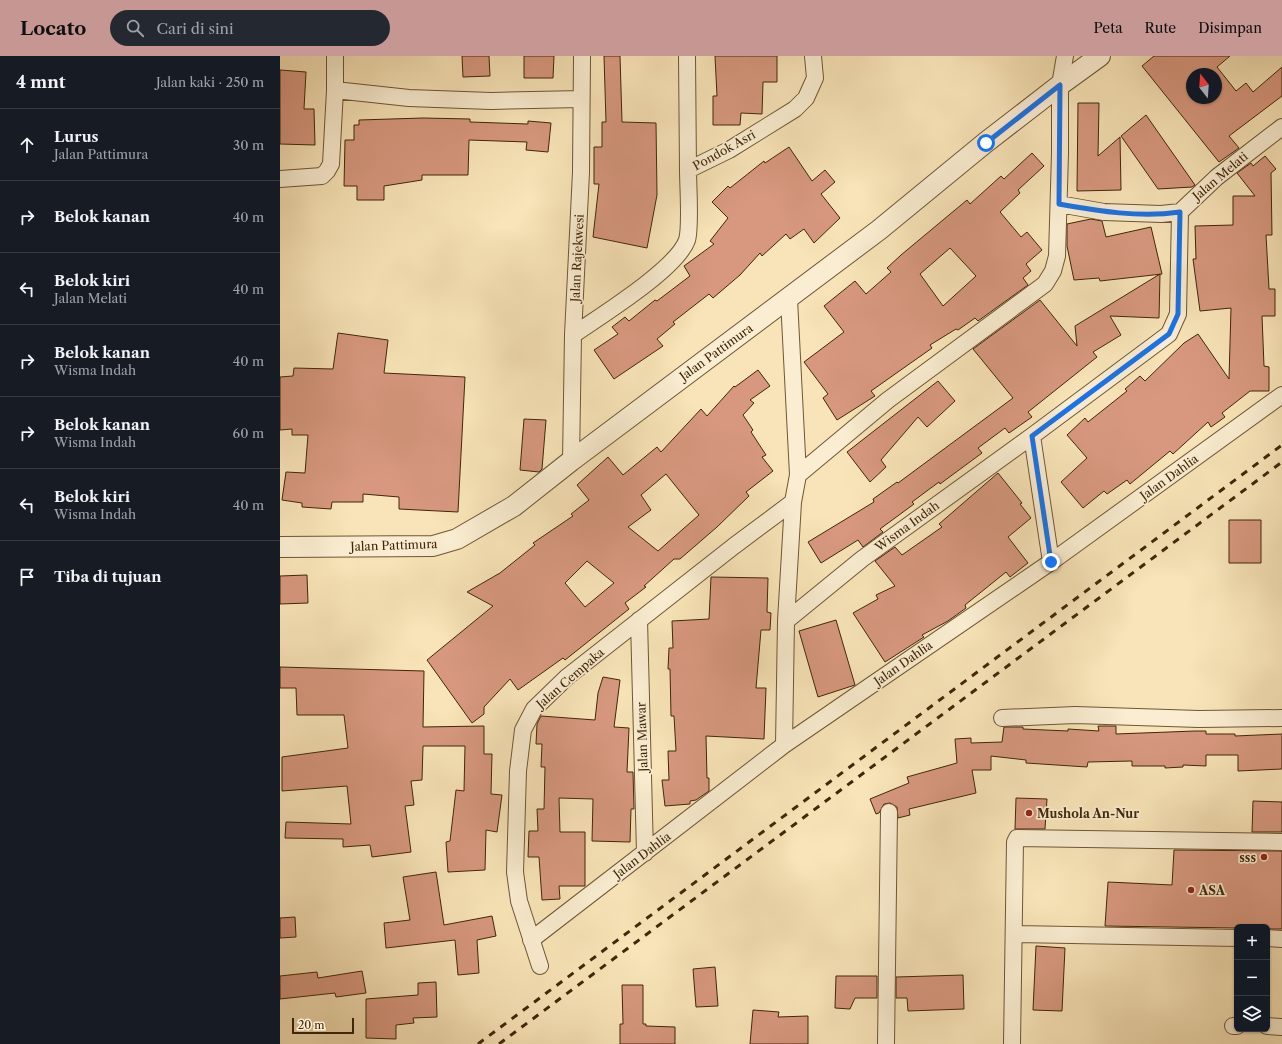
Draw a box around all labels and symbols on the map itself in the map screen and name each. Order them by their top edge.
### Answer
north arrow [1186,68,1222,104]
street label: Pondok Asri [690,126,758,173]
route start [977,134,995,152]
street label: Jalan Melati [1188,148,1251,205]
street label: Jalan Rajekwesi [567,213,587,304]
street label: Jalan Pattimura [675,320,756,385]
street label: Jalan Dahlia [1135,451,1202,504]
street label: Wisma Indah [871,497,942,555]
street label: Jalan Pattimura [348,536,438,554]
route end [1042,553,1060,571]
street label: Jalan Dahlia [869,637,936,690]
street label: Jalan Cempaka [532,644,607,713]
street label: Jalan Mawar [633,702,651,774]
place label: Mushola An-Nur [1037,806,1139,821]
marker: Mushola An-Nur [1024,808,1034,818]
street label: Jalan Dahlia [609,828,674,883]
place label: sss [1239,850,1256,865]
marker: sss [1259,852,1269,862]
place label: ASA [1198,883,1226,898]
marker: ASA [1186,885,1196,895]
scale bar [292,1016,354,1035]

